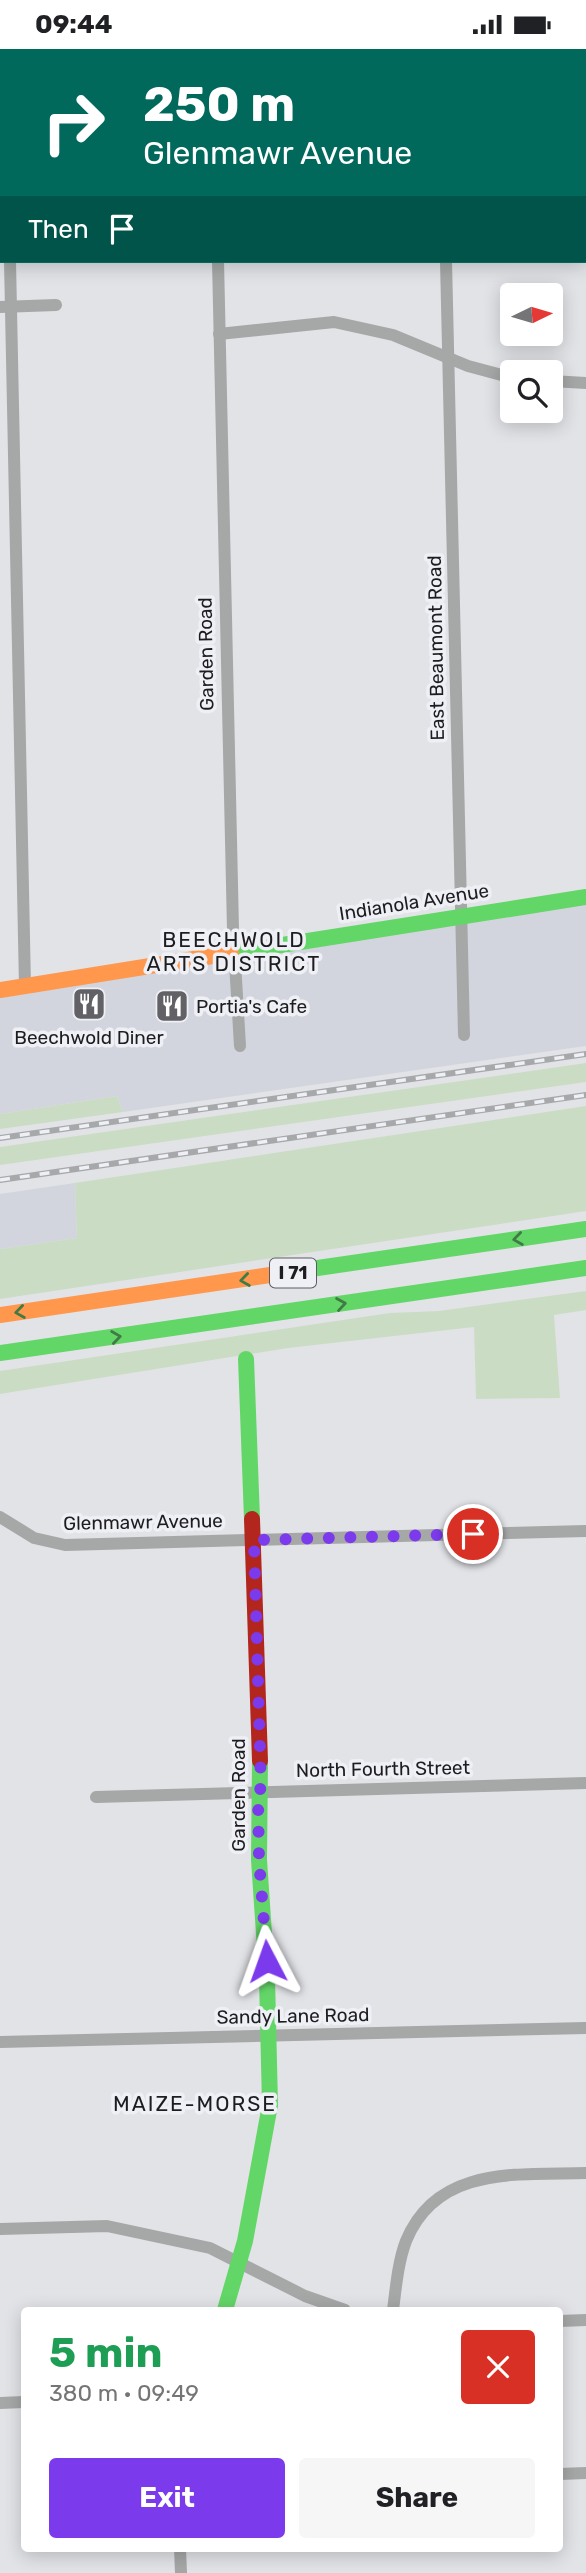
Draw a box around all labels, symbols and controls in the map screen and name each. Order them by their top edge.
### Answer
text: 09:44 [35,9,112,40]
text: 250 m [143,75,295,133]
icon: right [28,77,119,168]
text: Glenmawr Avenue [143,134,412,172]
icon: arrive [103,210,141,248]
text: Then [28,214,89,245]
north arrow [500,283,564,347]
map controls [500,283,563,423]
button: search [500,360,563,423]
street label: East Beaumont Road [423,555,449,741]
street label: Garden Road [194,597,218,711]
street label: Indianola Avenue [337,879,491,925]
district label: BEECHWOLD ARTS DISTRICT [147,927,321,976]
restaurant icon: Beechwold Diner [70,985,108,1023]
restaurant icon: Portia's Cafe [153,987,191,1025]
place label: Portia's Cafe [196,995,307,1018]
place label: Beechwold Diner [14,1026,164,1049]
one-way arrow [513,1231,524,1246]
road number: I 71 [270,1259,316,1287]
one-way arrow [239,1272,251,1287]
one-way arrow [335,1297,347,1312]
one-way arrow [14,1304,26,1319]
one-way arrow [110,1329,122,1344]
pin [443,1504,503,1564]
street label: Glenmawr Avenue [63,1509,223,1535]
icon: arrive [454,1515,492,1553]
street label: Garden Road [227,1738,250,1852]
street label: North Fourth Street [296,1756,471,1782]
position arrow [230,1924,304,1998]
street label: Sandy Lane Road [216,2003,370,2029]
district label: MAIZE-MORSE [113,2091,277,2116]
text: 5 min [49,2328,163,2378]
button: close [461,2330,535,2404]
text: 380 m · 09:49 [49,2379,199,2407]
button: Exit [49,2458,285,2538]
button: Share [299,2458,535,2538]

